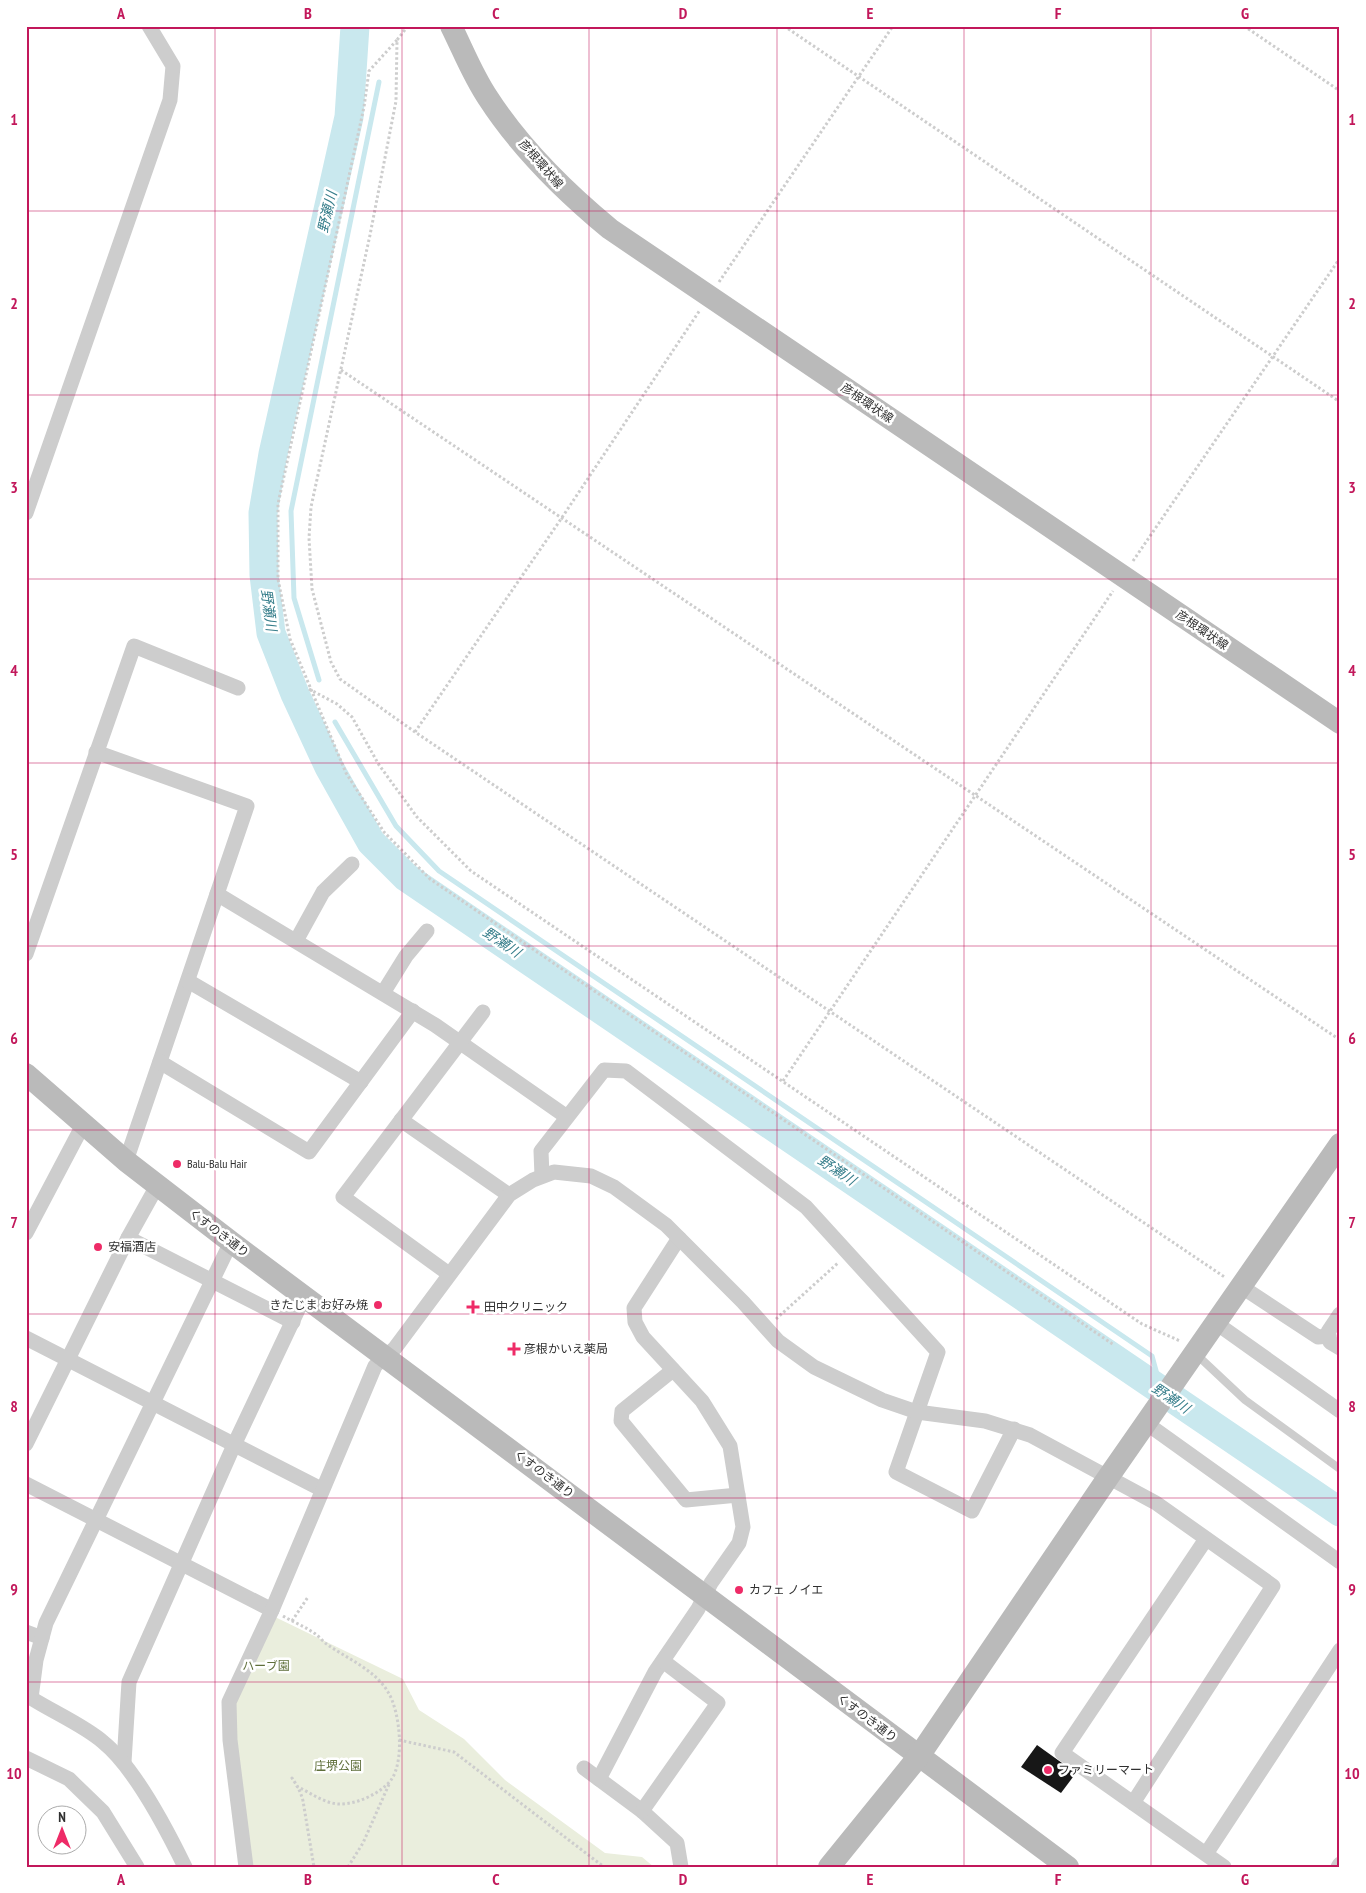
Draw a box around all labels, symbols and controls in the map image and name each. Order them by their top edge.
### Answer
text: A [116,3,126,23]
text: B [304,3,312,23]
text: C [492,3,500,23]
text: D [679,3,688,23]
text: E [867,3,874,23]
text: F [1055,3,1062,23]
text: G [1241,3,1249,23]
text: 1 [10,109,18,129]
text: 1 [1348,109,1356,129]
street label: 彦根環状線 [516,136,567,191]
water label: 野瀬川 [314,188,341,234]
text: 2 [10,293,18,313]
text: 2 [1348,293,1356,313]
street label: 彦根環状線 [838,380,896,426]
text: 3 [10,477,18,497]
text: 3 [1348,477,1356,497]
water label: 野瀬川 [257,588,281,634]
street label: 彦根環状線 [1173,607,1231,653]
text: 4 [10,660,18,680]
text: 4 [1348,660,1356,680]
text: 5 [10,844,18,864]
text: 5 [1348,844,1356,864]
water label: 野瀬川 [480,923,526,962]
text: 6 [10,1028,18,1048]
text: 6 [1348,1028,1356,1048]
water label: 野瀬川 [815,1151,861,1190]
place label: Balu-Balu Hair [187,1156,248,1171]
marker: Balu-Balu Hair [171,1158,183,1170]
street label: くすのき通り [186,1205,252,1260]
text: 7 [10,1212,18,1232]
text: 7 [1348,1212,1356,1232]
place label: 安福酒店 [108,1239,156,1254]
marker: 安福酒店 [92,1241,104,1253]
place label: きたじま お好み焼 [269,1297,368,1312]
marker: きたじま お好み焼 [372,1299,384,1311]
place label: 田中クリニック [484,1299,568,1314]
marker: 田中クリニック [466,1300,480,1314]
place label: 彦根かいえ薬局 [524,1341,608,1356]
marker: 彦根かいえ薬局 [508,1343,520,1355]
water label: 野瀬川 [1149,1379,1195,1418]
text: 8 [10,1396,18,1416]
text: 8 [1348,1396,1356,1416]
street label: くすのき通り [511,1446,577,1501]
text: 9 [10,1579,18,1599]
text: 9 [1348,1579,1356,1599]
place label: カフェ ノイエ [749,1582,823,1597]
marker: カフェ ノイエ [733,1584,745,1596]
park label: ハーブ園 [242,1658,290,1673]
street label: くすのき通り [834,1690,900,1745]
park label: 庄堺公園 [314,1758,362,1773]
place label: ファミリーマート [1058,1762,1154,1777]
text: 10 [6,1763,22,1783]
text: 10 [1344,1763,1360,1783]
marker: ファミリーマート [1042,1764,1054,1776]
north arrow [38,1806,88,1856]
text: N [58,1808,66,1826]
text: A [116,1869,126,1889]
text: B [304,1869,312,1889]
text: C [492,1869,500,1889]
text: D [679,1869,688,1889]
text: E [867,1869,874,1889]
text: F [1055,1869,1062,1889]
text: G [1241,1869,1249,1889]

